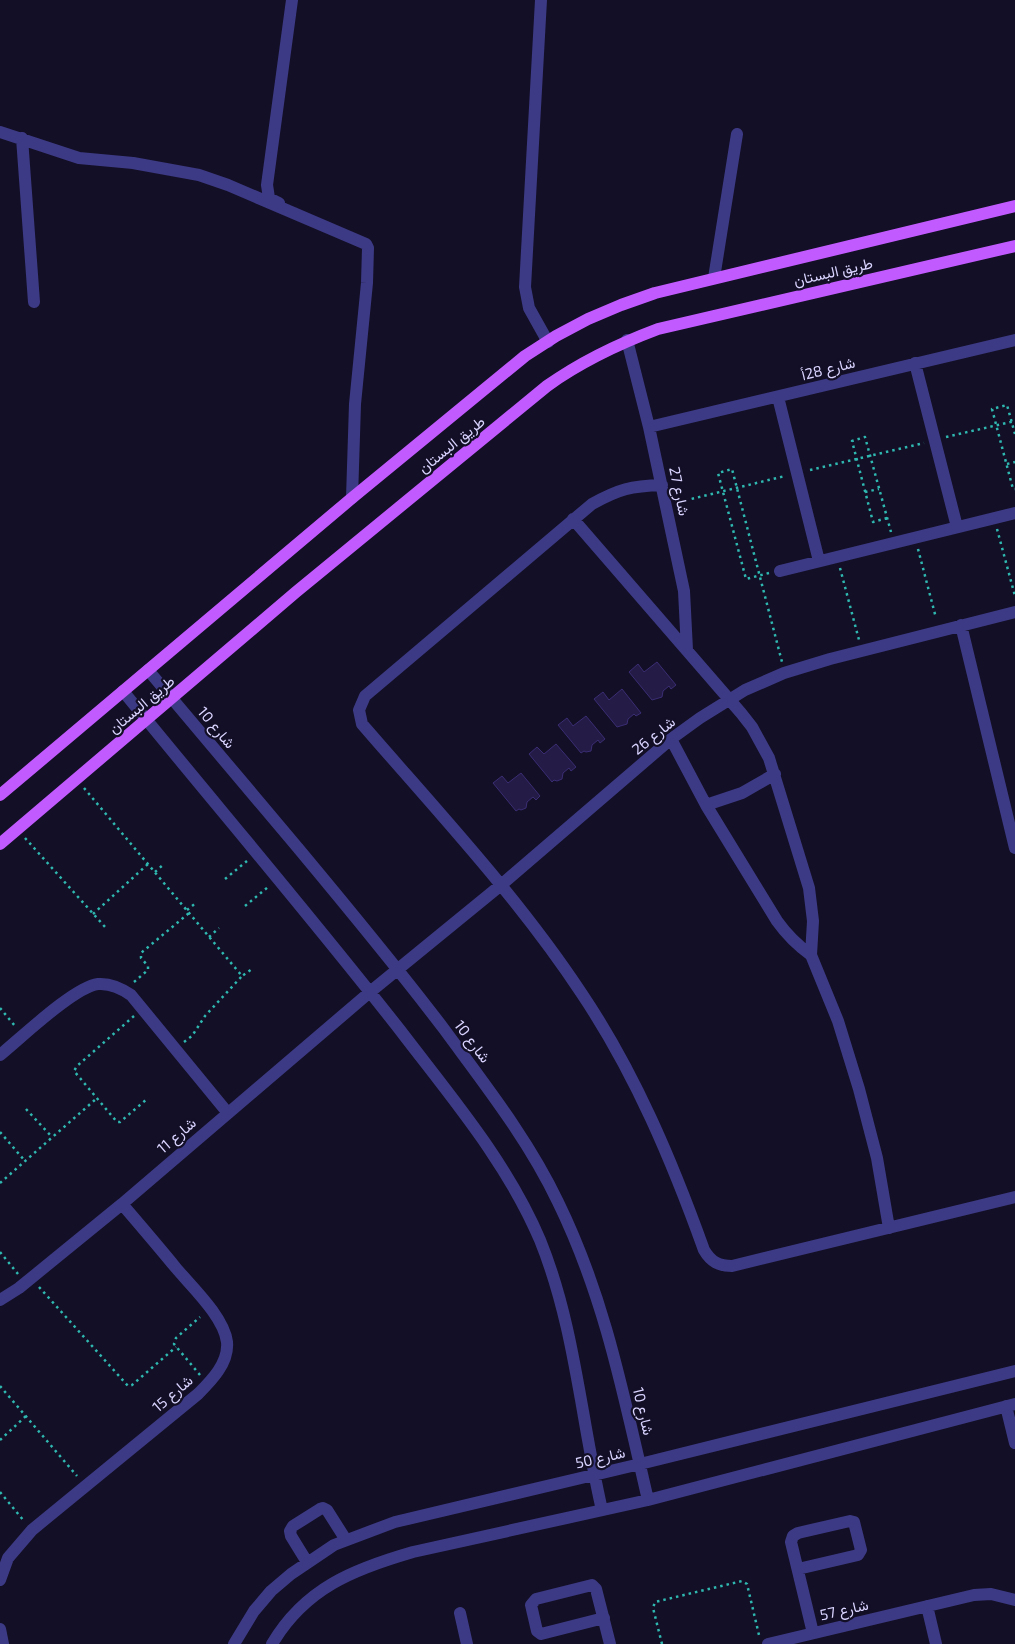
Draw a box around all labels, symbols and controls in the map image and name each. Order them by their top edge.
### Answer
street label: طريق البستان [792,253,875,291]
street label: شارع 28أ [799,353,858,386]
street label: طريق البستان [414,411,489,478]
street label: شارع 27 [663,465,694,518]
street label: طريق البستان [104,671,179,738]
street label: شارع 10 [192,703,240,753]
street label: شارع 26 [628,712,680,760]
street label: شارع 10 [449,1016,495,1068]
street label: شارع 11 [153,1113,201,1159]
street label: شارع 15 [148,1371,198,1418]
street label: شارع 10 [627,1385,658,1438]
street label: شارع 50 [573,1443,628,1474]
street label: شارع 57 [818,1595,871,1626]

